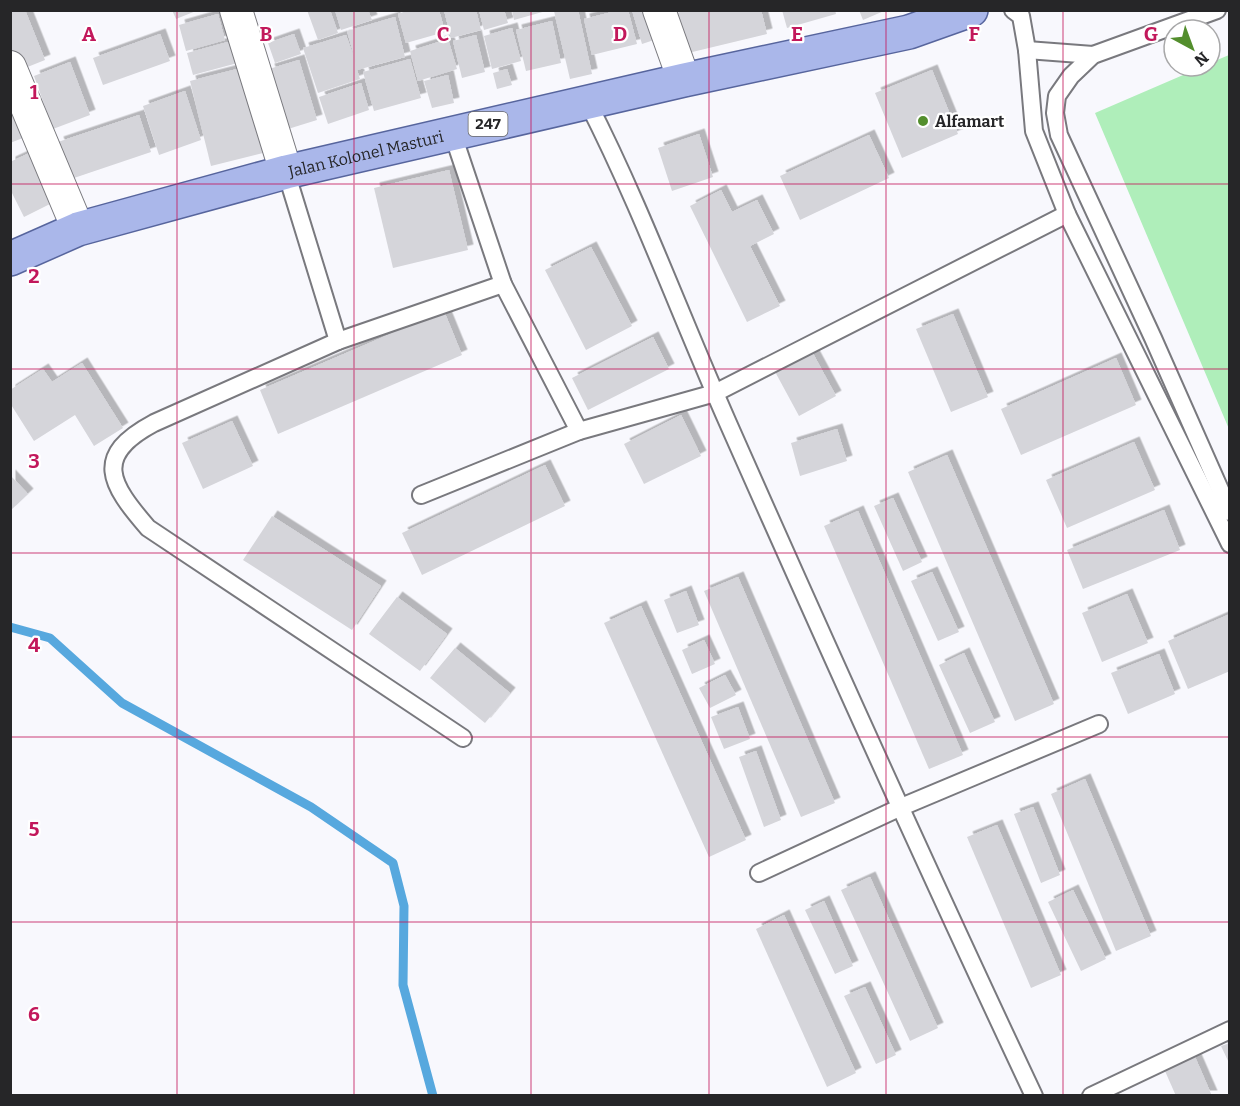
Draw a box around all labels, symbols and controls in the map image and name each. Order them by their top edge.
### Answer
north arrow [1162,18,1222,78]
text: A [82,22,97,46]
text: B [260,22,273,46]
text: C [437,22,449,46]
text: D [613,22,627,46]
text: E [791,22,803,46]
text: F [968,22,980,46]
text: G [1144,22,1158,46]
text: N [1191,48,1212,70]
text: 1 [30,80,39,104]
road number: 247 [468,112,508,136]
place label: Alfamart [935,112,1005,131]
marker: Alfamart [916,114,930,128]
street label: Jalan Kolonel Masturi [286,126,445,181]
text: 2 [28,264,40,288]
text: 3 [28,449,40,473]
text: 4 [28,633,40,657]
text: 5 [29,817,40,841]
text: 6 [28,1002,40,1026]

